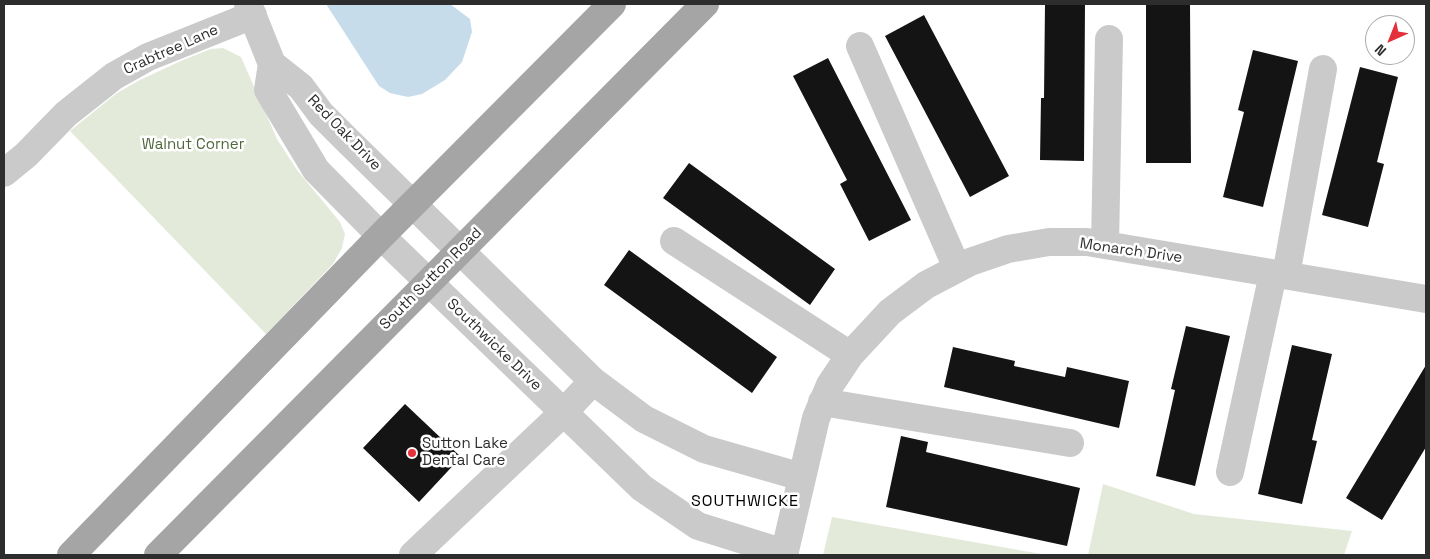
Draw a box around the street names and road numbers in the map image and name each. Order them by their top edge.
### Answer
street label: Crabtree Lane [121,21,221,79]
street label: Red Oak Drive [303,91,385,175]
street label: South Sutton Road [376,224,486,334]
street label: Monarch Drive [1079,235,1183,267]
street label: Southwicke Drive [443,295,545,395]

